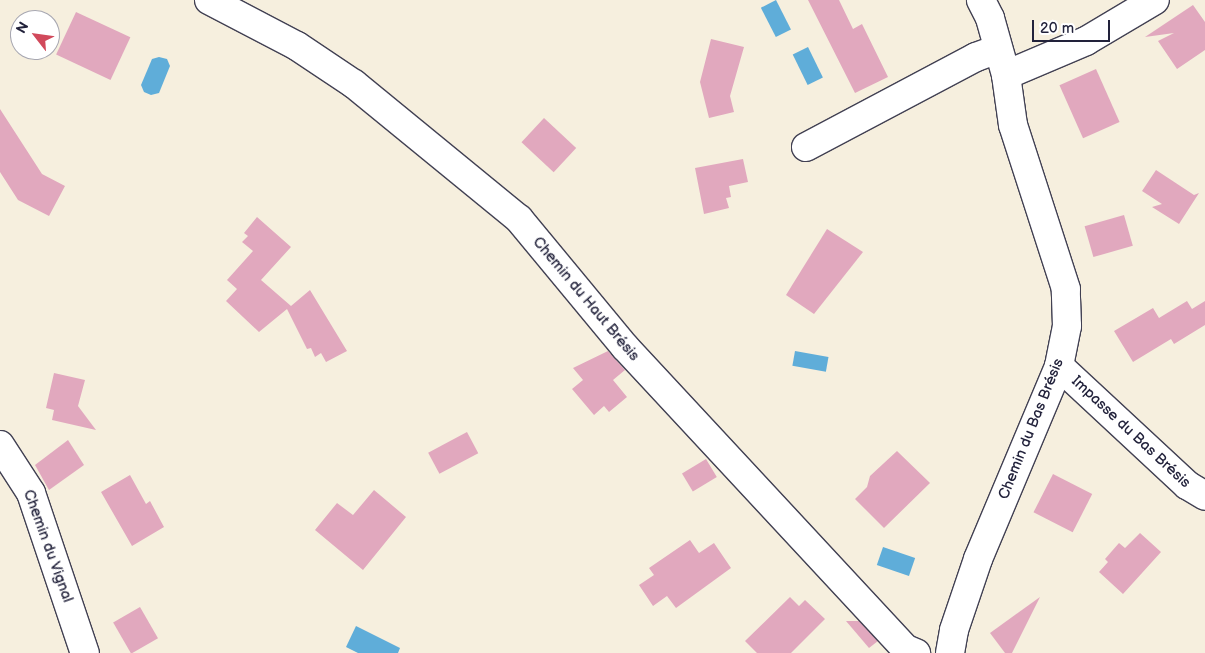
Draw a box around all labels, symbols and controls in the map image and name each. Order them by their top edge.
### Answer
north arrow [10,10,60,60]
scale bar [1035,10,1112,42]
text: N [12,19,32,37]
text: 20 m [1040,19,1074,38]
street label: Chemin du Haut Brésis [529,233,643,365]
street label: Chemin du Bas Brésis [995,356,1067,502]
street label: Impasse du Bas Brésis [1068,372,1194,492]
street label: Chemin du Vignal [19,487,77,605]

